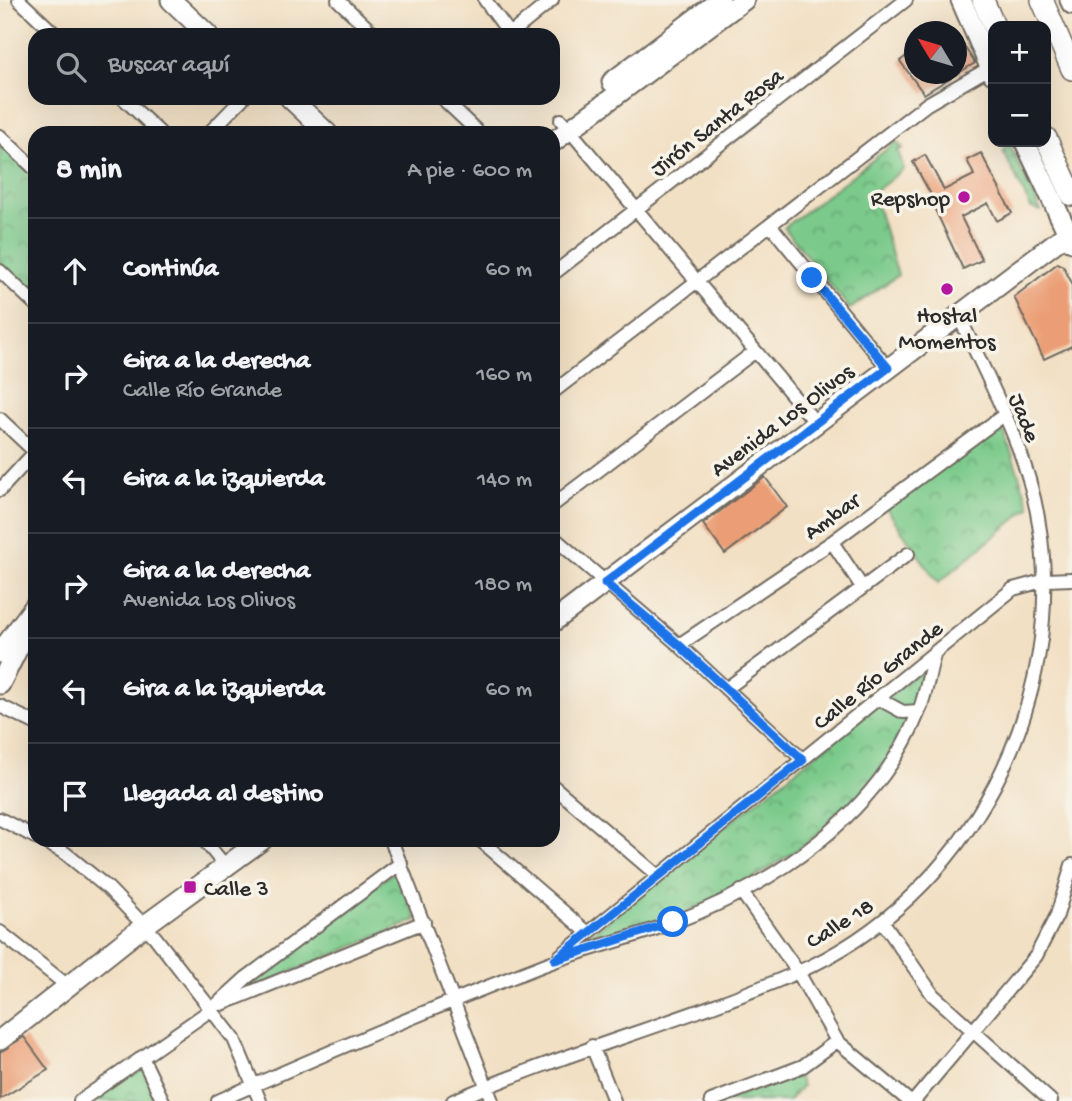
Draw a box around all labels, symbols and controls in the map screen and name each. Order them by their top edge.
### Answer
north arrow [904,21,967,84]
map controls [988,21,1051,147]
button: + [988,21,1051,84]
search box [28,28,560,105]
icon: search [52,48,90,86]
text: Buscar aquí [108,51,230,82]
street label: Jirón Santa Rosa [646,63,791,184]
button: − [988,84,1051,147]
text: 8 min [56,154,122,189]
text: A pie · 600 m [407,158,532,185]
place label: Repshop [871,187,950,214]
marker: Repshop [956,189,972,205]
icon: ahead [56,252,94,290]
text: Continúa [123,255,218,286]
text: 60 m [486,257,532,284]
route end [796,262,827,293]
marker: Hostal Momentos [939,281,955,297]
place label: Hostal Momentos [899,304,996,357]
text: Gira a la derecha [123,347,310,378]
icon: right [56,357,94,395]
street label: Avenida Los Olivos [706,359,860,484]
text: 160 m [476,362,532,389]
text: Calle Río Grande [123,378,282,405]
street label: Jade [1001,390,1045,448]
icon: left [56,462,94,500]
text: Gira a la izquierda [123,465,325,496]
text: 140 m [477,467,532,494]
street label: Ambar [800,487,868,547]
text: Gira a la derecha [123,557,310,588]
icon: right [56,567,94,605]
text: 180 m [475,572,532,599]
text: Avenida Los Olivos [123,588,295,615]
street label: Calle Río Grande [809,616,950,737]
icon: left [56,672,94,710]
text: Gira a la izquierda [123,675,325,706]
text: 60 m [486,677,532,704]
icon: arrive [56,777,94,815]
text: Llegada al destino [123,780,323,811]
place label: Calle 3 [204,877,269,904]
marker: Calle 3 [182,879,198,895]
street label: Calle 18 [802,894,880,956]
route start [657,906,688,937]

